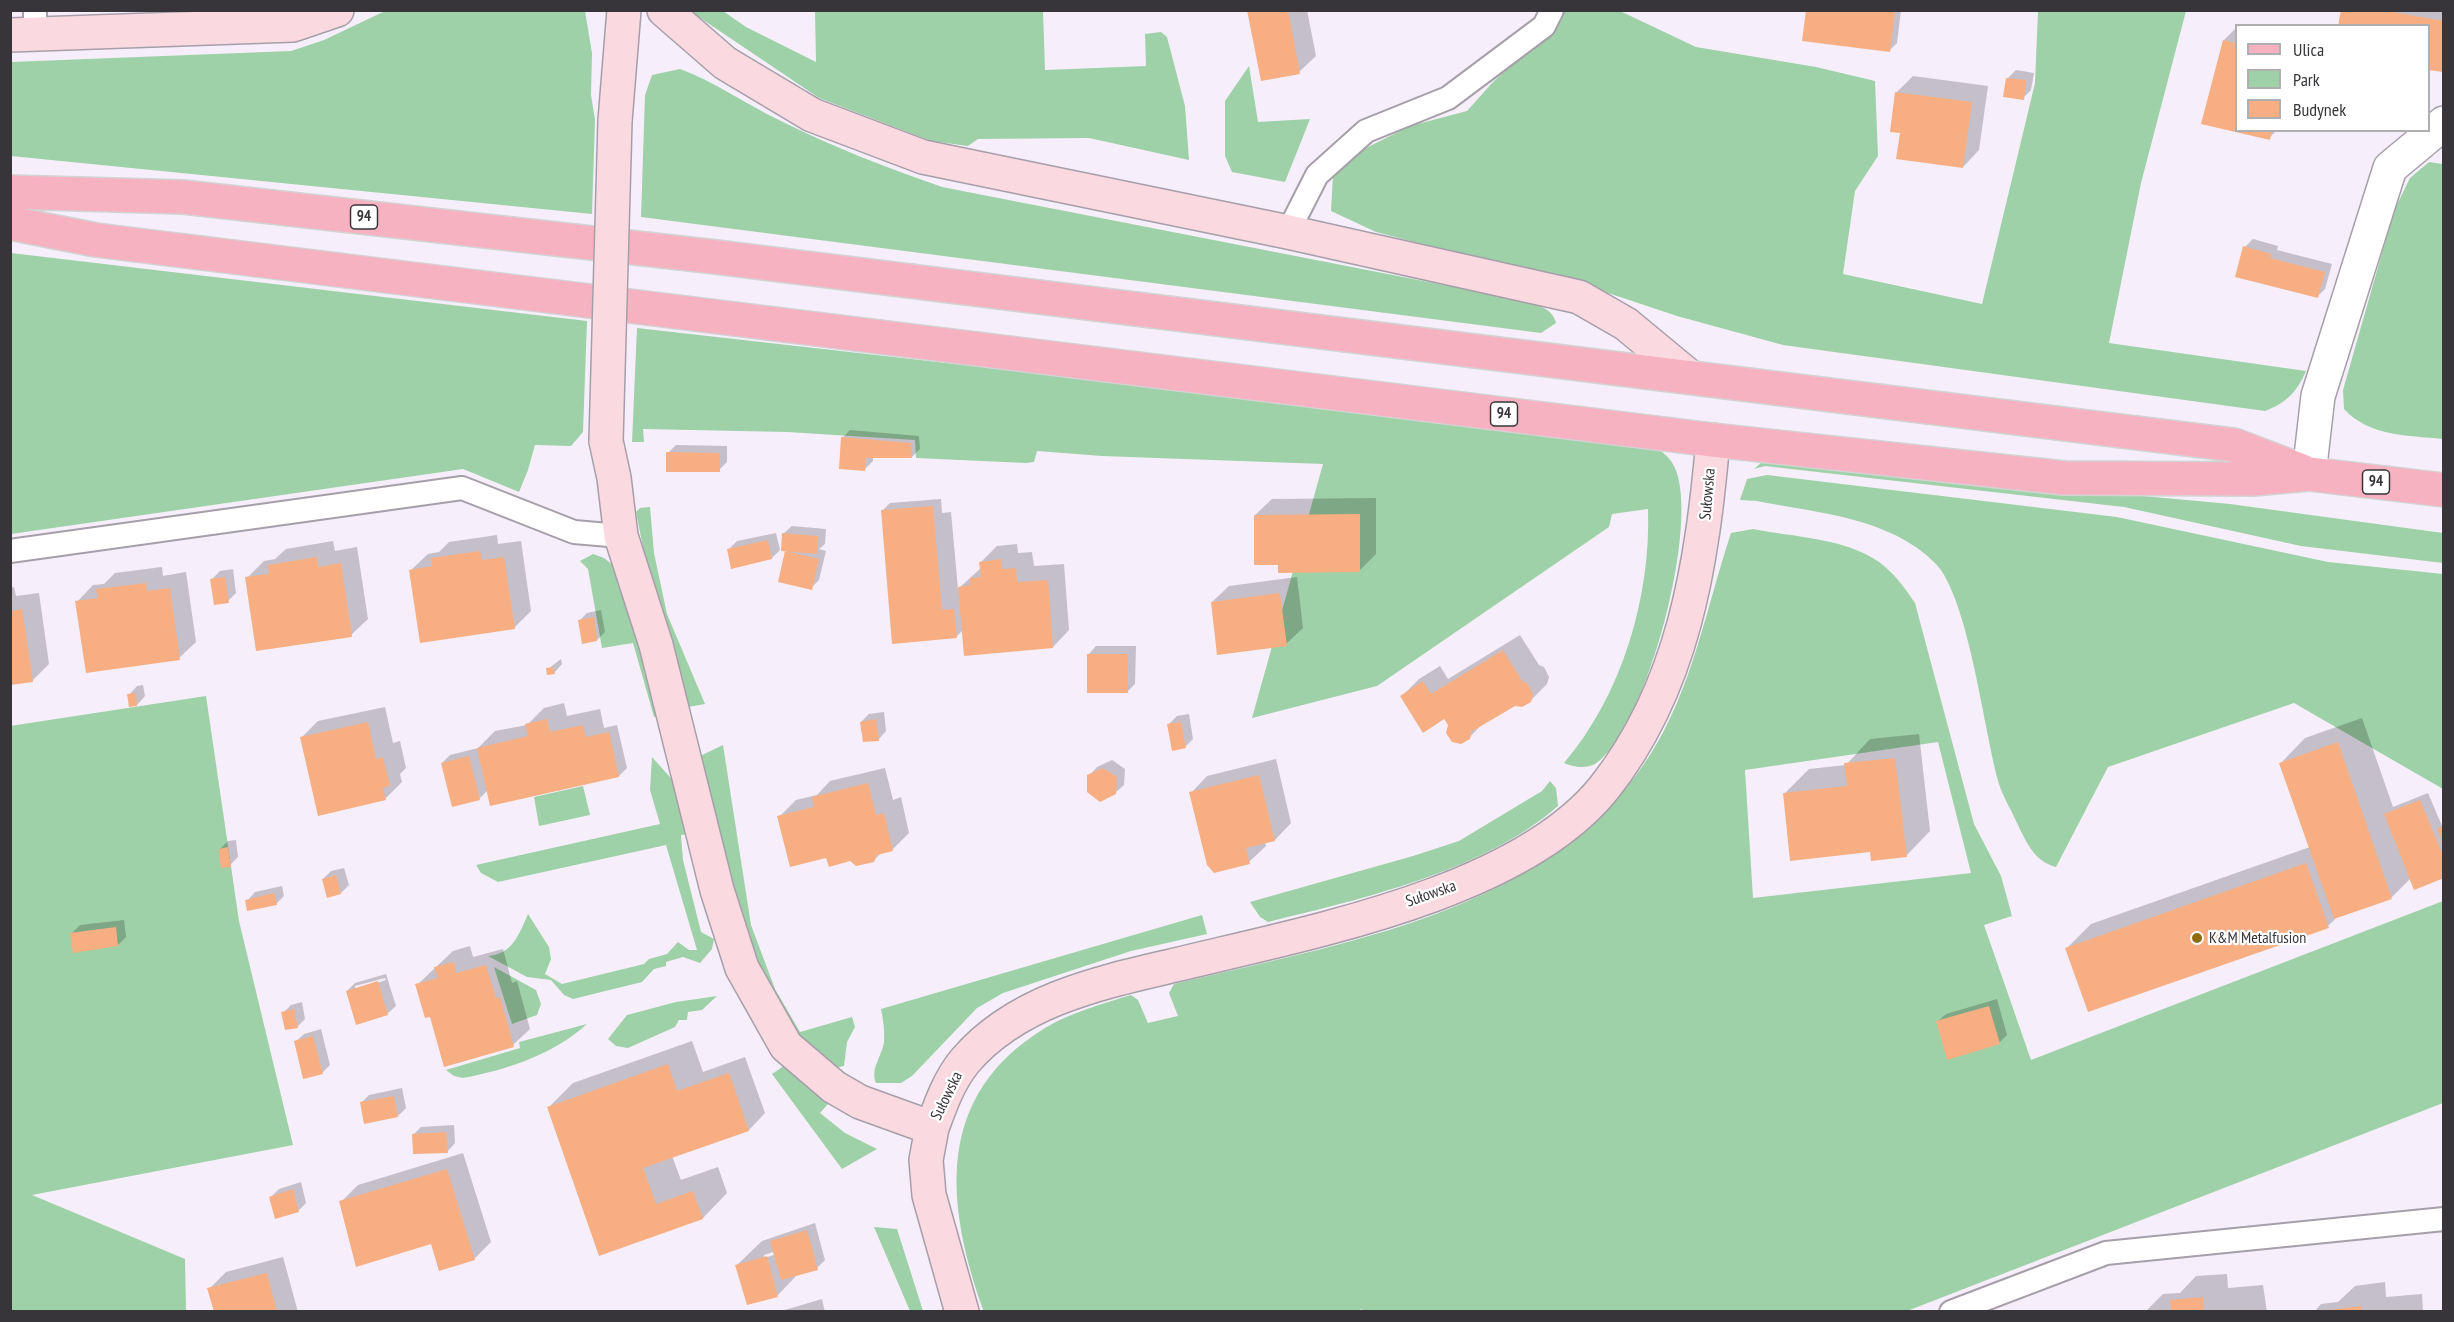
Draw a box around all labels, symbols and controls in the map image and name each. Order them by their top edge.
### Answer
legend [2235,24,2430,132]
text: Ulica [2293,38,2324,61]
text: Park [2293,68,2320,91]
text: Budynek [2293,98,2346,121]
road number: 94 [350,205,378,229]
road number: 94 [1490,402,1518,426]
street label: Sułowska [1696,467,1720,521]
road number: 94 [2362,470,2390,494]
street label: Sułowska [1403,876,1459,912]
place label: K&M Metalfusion [2209,928,2306,948]
marker: K&M Metalfusion [2190,931,2204,945]
street label: Sułowska [927,1069,967,1123]

